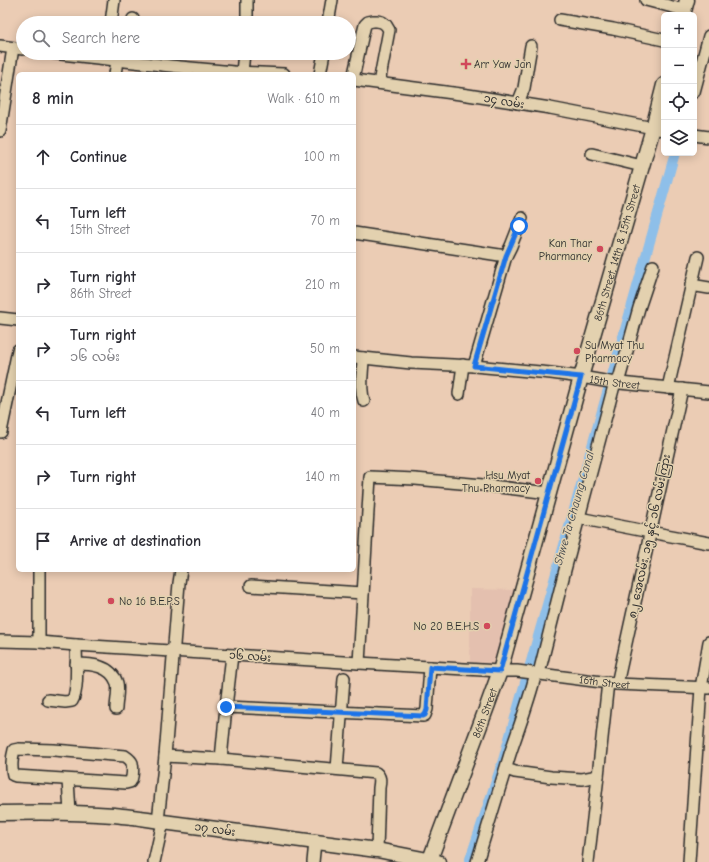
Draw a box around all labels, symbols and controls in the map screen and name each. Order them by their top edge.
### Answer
map controls [661,12,697,156]
button: + [661,12,697,48]
search box [16,16,356,60]
icon: search [30,27,52,49]
text: Search here [62,29,140,47]
button: − [661,48,697,84]
place label: Arr Yaw Jan [474,58,531,71]
marker: Arr Yaw Jan [461,59,471,69]
button: locate [661,84,697,120]
text: 8 min [32,89,74,108]
text: Walk · 610 m [268,91,340,106]
street label: ၁၄ လမ်း [482,91,526,113]
button: layers [661,120,697,156]
icon: ahead [32,146,54,168]
text: Continue [70,148,127,166]
text: 100 m [304,149,340,164]
street label: 86th Street, 14th & 15th Street [592,182,644,323]
text: Turn left [70,204,126,222]
icon: left [32,210,54,232]
text: 70 m [311,213,340,228]
route start [510,217,528,235]
text: 15th Street [70,222,130,237]
place label: Kan Thar Pharmancy [539,237,593,263]
marker: Kan Thar Pharmancy [595,244,605,254]
text: Turn right [70,268,136,286]
icon: right [32,274,54,296]
text: 210 m [305,277,340,292]
text: 86th Street [70,286,131,301]
text: Turn right [70,326,136,344]
icon: right [32,338,54,360]
place label: Su Myat Thu Pharmacy [585,339,644,365]
text: 50 m [310,341,340,356]
marker: Su Myat Thu Pharmacy [572,346,582,356]
text: ၁၆ လမ်း [70,349,120,364]
street label: 15th Street [588,373,641,392]
icon: left [32,402,54,424]
text: Turn left [70,404,126,422]
text: 40 m [311,405,340,420]
water label: Shwe Ta Chaung Canal [551,449,597,567]
street label: ၈၂ အေလမ်း, ၁၅ နှင့် ၁၆ လမ်းကြား [625,452,675,620]
icon: right [32,466,54,488]
text: Turn right [70,468,136,486]
text: 140 m [306,469,340,484]
place label: Hsu Myat Thu Pharmacy [462,469,531,495]
marker: Hsu Myat Thu Pharmacy [533,476,543,486]
icon: arrive [32,530,54,552]
text: Arrive at destination [70,532,201,550]
place label: No 16 B.E.P.S [119,595,180,608]
marker: No 16 B.E.P.S [106,596,116,606]
place label: No 20 B.E.H.S [414,620,479,633]
marker: No 20 B.E.H.S [482,621,492,631]
street label: ၁၆ လမ်း [229,648,272,664]
street label: 16th Street [578,673,631,692]
street label: 86th Street [470,686,500,740]
route end [217,698,235,716]
street label: ၁၇ လမ်း [193,819,237,841]

